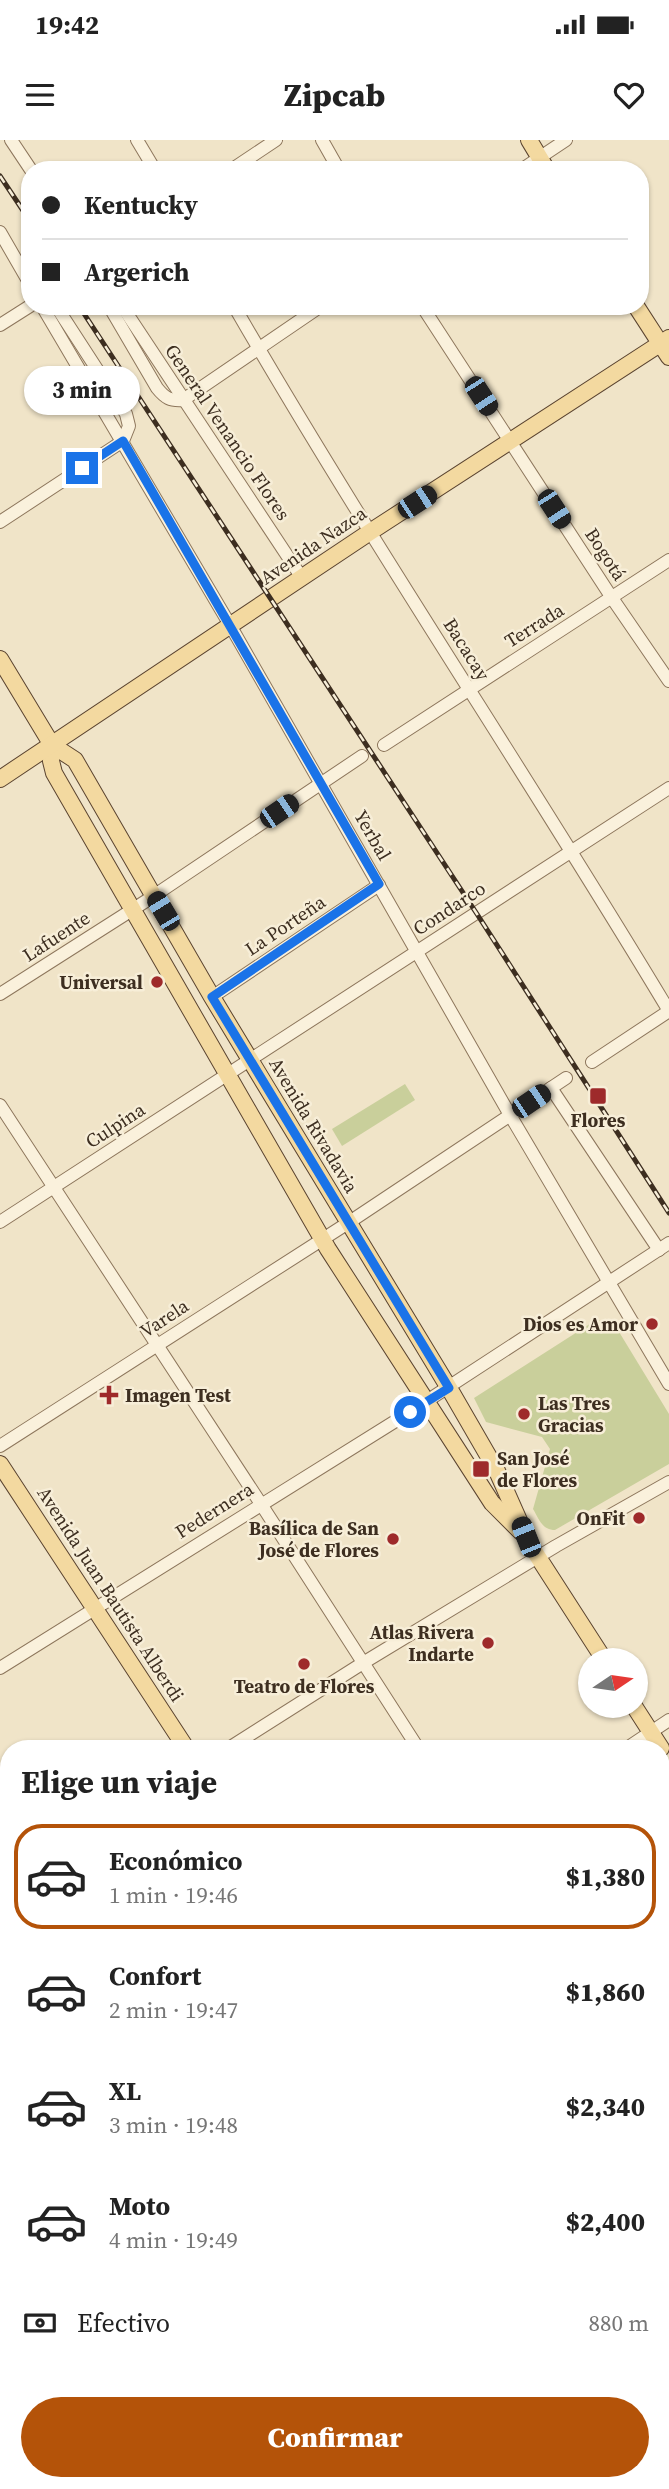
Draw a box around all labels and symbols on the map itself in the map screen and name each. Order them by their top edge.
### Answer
street label: General Venancio Flores [159,339,297,525]
callout: 3 min [24,366,140,416]
car [461,373,502,419]
route end [66,452,98,484]
car [394,482,441,522]
car [534,486,575,532]
street label: Avenida Nazca [255,500,372,590]
street label: Bogotá [579,523,633,586]
street label: Terrada [499,596,569,653]
street label: Bacacay [438,613,496,685]
car [256,791,303,831]
street label: Yerbal [348,805,398,865]
street label: Condarco [408,875,490,941]
car [144,888,183,934]
street label: La Porteña [240,888,331,962]
street label: Lafuente [17,905,95,967]
place label: Universal [59,969,143,995]
marker: Universal [149,974,165,990]
street label: Avenida Rivadavia [263,1052,365,1198]
car [508,1081,555,1121]
marker: Flores [588,1086,608,1106]
street label: Culpina [80,1096,150,1154]
place label: Flores [571,1107,626,1133]
street label: Varela [135,1292,194,1343]
place label: Dios es Amor [523,1311,638,1337]
marker: Dios es Amor [644,1316,660,1332]
place label: Imagen Test [125,1382,231,1408]
marker: Imagen Test [99,1385,119,1405]
place label: Las Tres Gracias [538,1390,610,1438]
route start [394,1396,426,1428]
marker: Las Tres Gracias [516,1406,532,1422]
place label: San José de Flores [497,1445,577,1493]
marker: San José de Flores [471,1459,491,1479]
street label: Pedernera [170,1476,258,1544]
street label: Avenida Juan Bautista Alberdi [32,1481,191,1707]
place label: OnFit [577,1505,625,1531]
marker: OnFit [631,1510,647,1526]
car [509,1514,544,1560]
place label: Basílica de San José de Flores [249,1515,379,1563]
marker: Basílica de San José de Flores [385,1531,401,1547]
place label: Atlas Rivera Indarte [369,1619,475,1667]
marker: Atlas Rivera Indarte [480,1635,496,1651]
north arrow [578,1648,648,1718]
marker: Teatro de Flores [296,1656,312,1672]
place label: Teatro de Flores [234,1673,375,1699]

